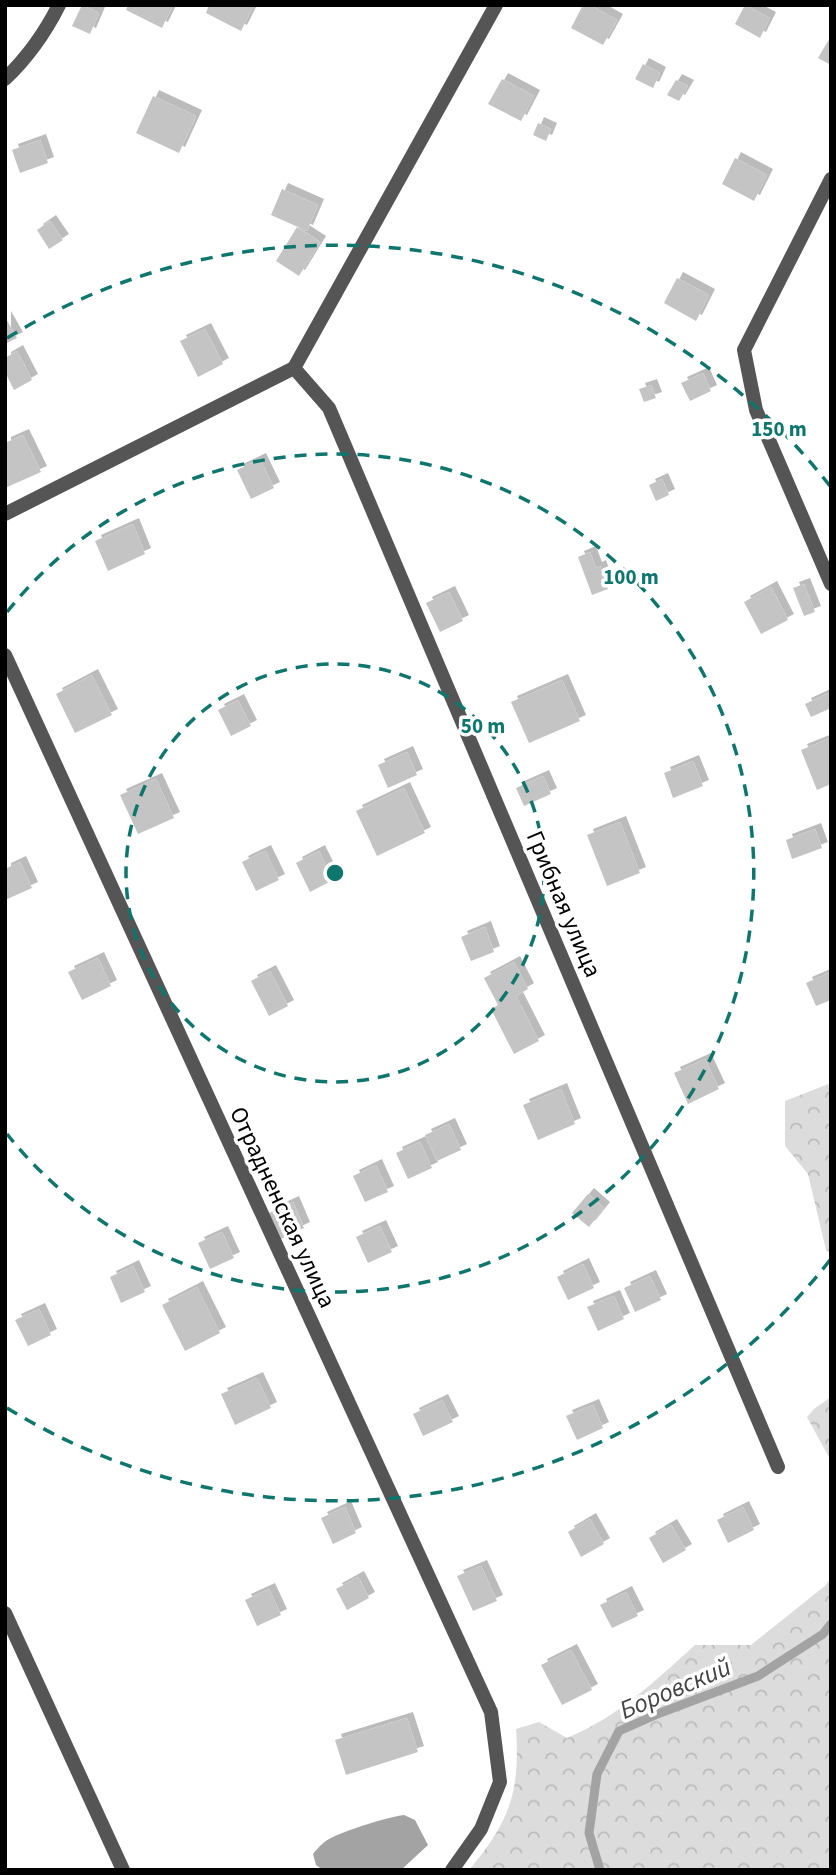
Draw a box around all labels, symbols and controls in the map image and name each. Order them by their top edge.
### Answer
text: 150 m [751,414,807,444]
text: 100 m [603,562,659,592]
text: 50 m [461,711,505,741]
street label: Грибная улица [517,825,610,983]
centre of rings [323,861,347,885]
street label: Отрадненская улица [221,1101,345,1314]
water label: Боровский [614,1648,737,1729]

